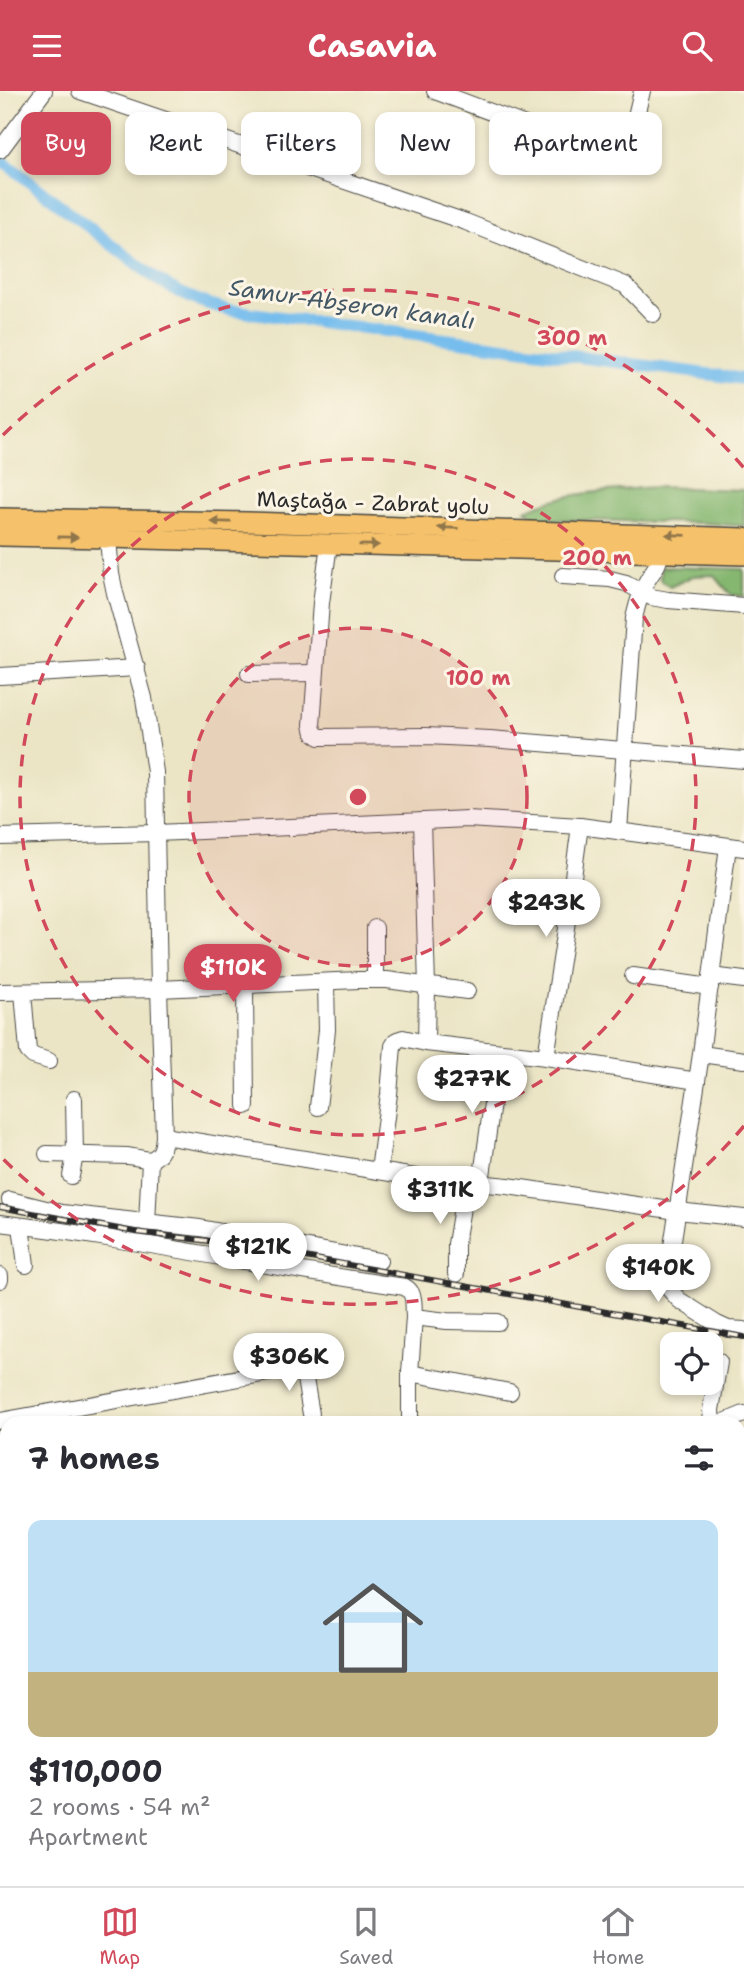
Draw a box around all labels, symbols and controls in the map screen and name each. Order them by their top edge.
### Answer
text: Casavia [307,24,437,67]
icon: menu [28,27,66,65]
icon: search [678,27,716,65]
chip: Buy [21,112,111,175]
chip: Rent [125,112,227,175]
chip: Filters [241,112,361,175]
chip: New [375,112,475,175]
chip: Apartment [489,112,662,175]
water label: Samur-Abşeron kanalı [227,272,477,336]
text: 300 m [537,324,607,352]
street label: Maştağa - Zabrat yolu [256,485,490,521]
one-way arrow [210,516,232,527]
one-way arrow [437,523,459,534]
one-way arrow [665,529,687,540]
one-way arrow [57,531,79,543]
one-way arrow [358,539,380,551]
text: 200 m [562,544,632,572]
text: 100 m [446,664,510,692]
centre of rings [346,785,370,809]
pin: $243K [497,879,595,939]
text: $243K [507,887,585,917]
pin: $110K [184,944,282,1004]
text: $110K [200,952,266,982]
pin: $277K [423,1055,521,1115]
text: $277K [433,1063,511,1093]
pin: $311K [391,1167,489,1226]
text: $311K [407,1174,473,1204]
pin: $121K [209,1223,307,1283]
text: $121K [225,1231,291,1261]
pin: $140K [609,1245,707,1304]
text: $140K [622,1252,694,1282]
map controls [660,1332,723,1395]
button: locate [660,1332,723,1395]
pin: $306K [240,1333,338,1393]
text: $306K [249,1341,329,1371]
text: 7 homes [28,1438,160,1479]
icon: filters [680,1439,718,1477]
icon: home [310,1565,436,1691]
text: $110,000 [28,1751,163,1792]
text: 2 rooms · 54 m² [28,1792,211,1822]
text: Apartment [28,1822,148,1852]
tab: Map [100,1903,140,1970]
tab: Saved [339,1903,393,1970]
tab: Home [592,1903,644,1970]

